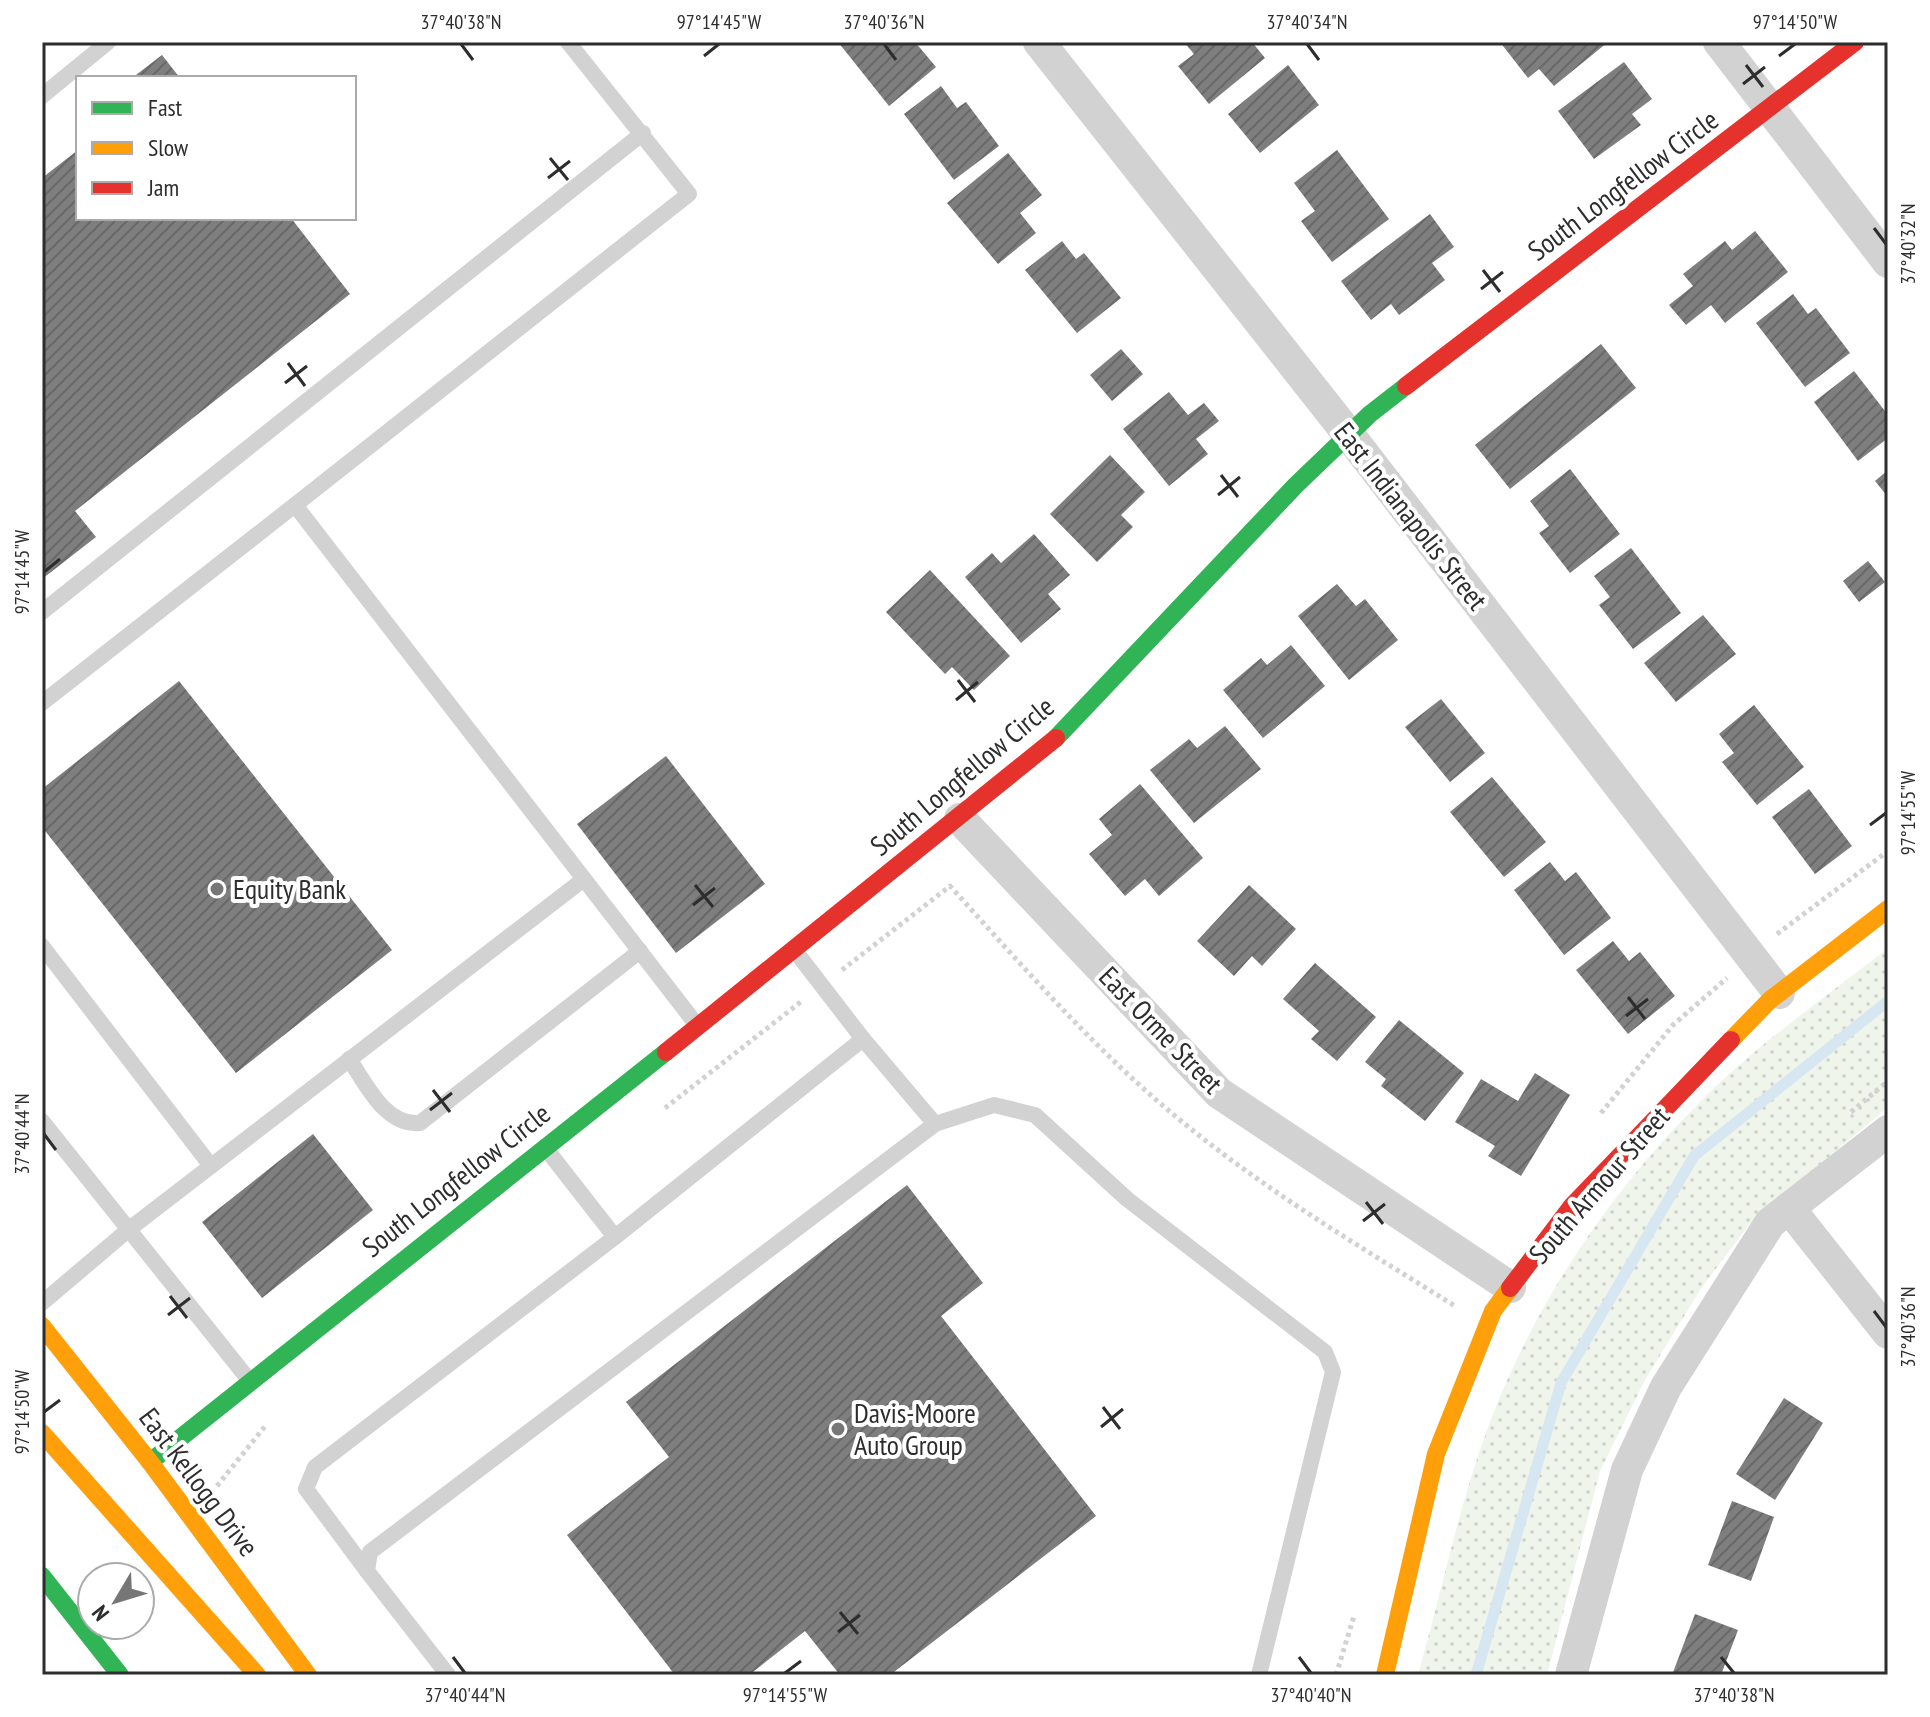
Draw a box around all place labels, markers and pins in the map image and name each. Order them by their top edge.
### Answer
place label: Equity Bank [233,870,346,907]
marker: Equity Bank [208,880,226,898]
place label: Davis-Moore Auto Group [854,1394,976,1463]
marker: Davis-Moore Auto Group [829,1420,847,1438]

